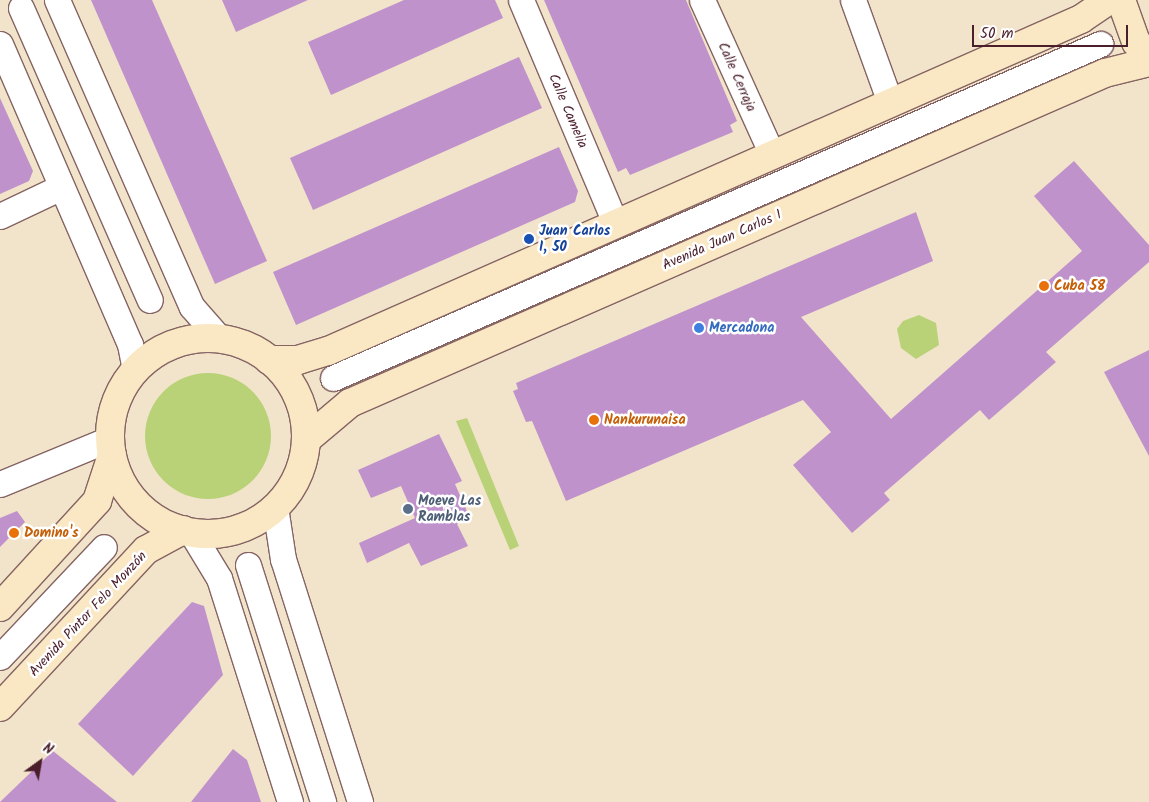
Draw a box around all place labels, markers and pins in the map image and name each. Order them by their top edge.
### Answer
place label: Juan Carlos I, 50 [539,223,610,256]
marker: Juan Carlos I, 50 [523,233,535,245]
place label: Cuba 58 [1054,278,1105,294]
marker: Cuba 58 [1038,280,1050,292]
place label: Mercadona [709,320,774,336]
marker: Mercadona [693,322,705,334]
place label: Nankurunaisa [604,412,686,428]
marker: Nankurunaisa [588,414,600,426]
place label: Moeve Las Ramblas [418,493,481,526]
marker: Moeve Las Ramblas [402,503,414,515]
place label: Domino's [24,525,79,541]
marker: Domino's [8,527,20,539]

